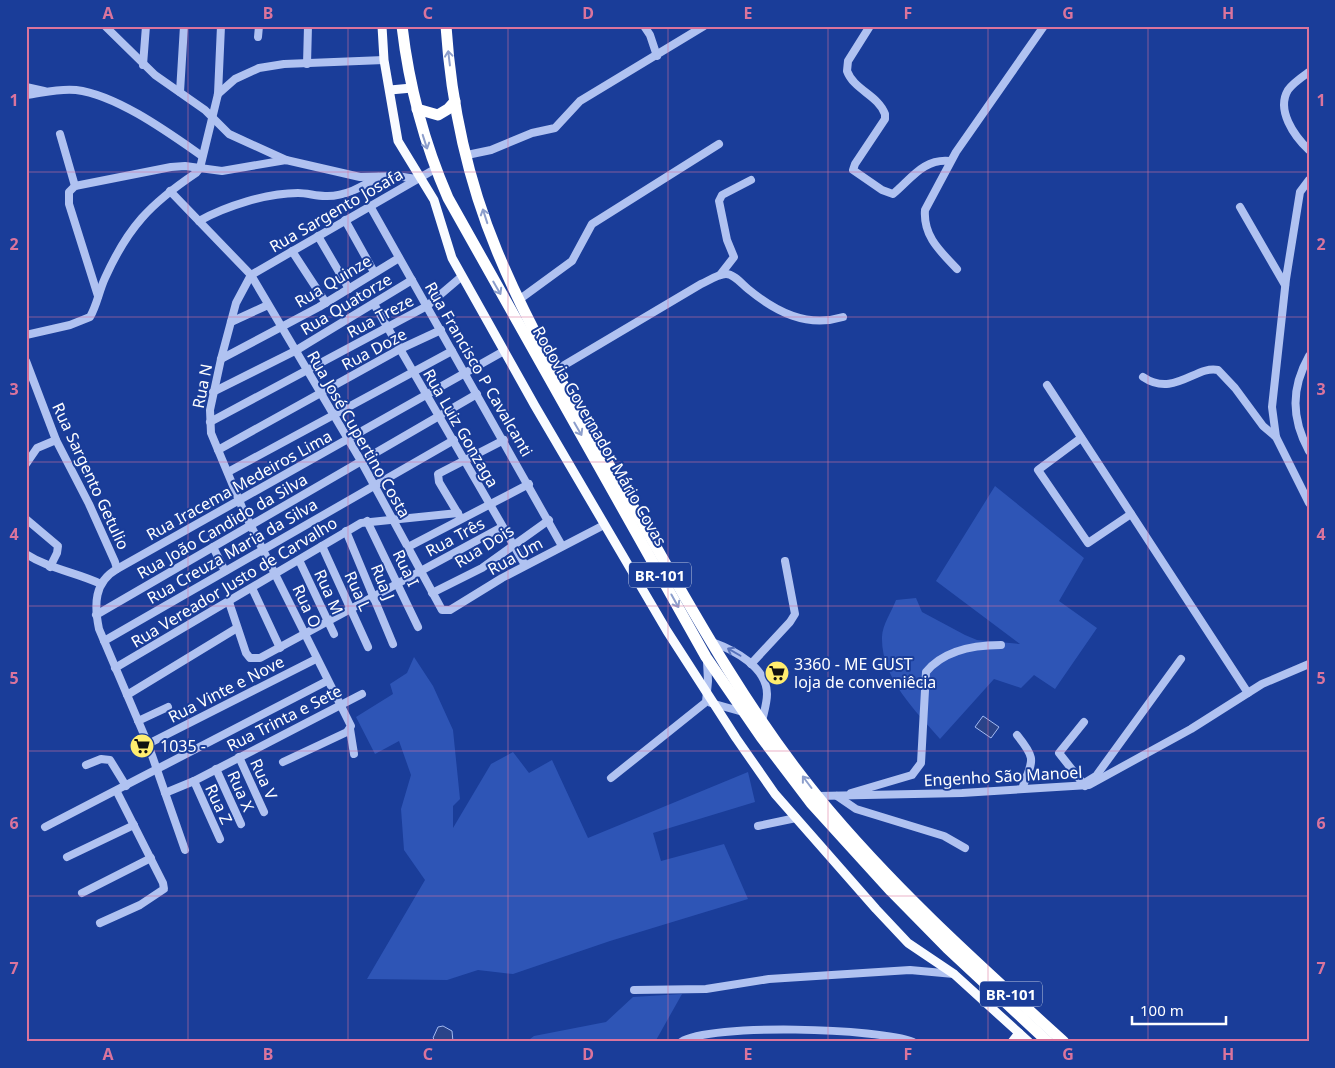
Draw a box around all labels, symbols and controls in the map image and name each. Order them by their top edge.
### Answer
text: A [102,2,114,24]
text: B [263,2,273,24]
text: C [423,2,433,24]
text: D [582,2,594,24]
text: E [744,2,753,24]
text: F [904,2,912,24]
text: G [1062,2,1074,24]
text: H [1222,2,1234,24]
one-way arrow [444,50,454,66]
text: 1 [9,89,19,111]
text: 1 [1316,89,1326,111]
one-way arrow [421,134,431,150]
street label: Rua Sargento Josafa [265,163,407,257]
one-way arrow [480,209,489,224]
text: 2 [9,233,19,255]
text: 2 [1316,233,1326,255]
street label: Rua Quinze [291,249,375,313]
street label: Rua Quatorze [296,268,396,340]
street label: Rua Francisco P Cavalcanti [420,278,538,460]
one-way arrow [493,280,503,294]
street label: Rua Treze [343,289,417,343]
street label: Rodovia Governador Mário Covas [528,322,672,550]
street label: Rua Doze [338,323,410,375]
street label: Rua José Cupertino Costa [302,347,416,521]
street label: Rua N [187,362,217,410]
street label: Rua Luiz Gonzaga [418,365,504,491]
text: 3 [9,378,19,400]
text: 3 [1316,378,1326,400]
street label: Rua Sargento Getulio [47,399,135,553]
one-way arrow [573,421,583,436]
street label: Rua Iracema Medeiros Lima [142,425,336,545]
street label: Rua João Candido da Silva [133,468,311,584]
street label: Rua Creuza Maria da Silva [143,493,321,609]
street label: Rua Vereador Justo de Carvalho [127,512,341,652]
street label: Rua Três [422,512,488,562]
street label: Rua Dois [450,519,518,573]
text: 4 [9,523,19,545]
text: 4 [1316,523,1326,545]
street label: Rua Um [484,532,546,580]
street label: Rua I [388,546,424,590]
street label: Rua J [366,561,400,603]
road number: BR-101 [629,562,691,588]
street label: Rua M [309,566,349,618]
street label: Rua L [340,568,376,614]
street label: Rua O [287,581,327,631]
one-way arrow [671,593,680,608]
one-way arrow [727,647,741,657]
street label: Rua Vinte e Nove [164,650,288,728]
place label: 3360 - ME GUST loja de conveniêcia [794,653,936,693]
supermarket icon: 3360 - ME GUST loja de conveniêcia [764,660,790,686]
text: 5 [9,667,19,689]
text: 5 [1316,667,1326,689]
street label: Rua Trinta e Sete [223,680,345,756]
supermarket icon: 1035 - [129,733,155,759]
place label: 1035 - [160,735,206,757]
street label: Rua V [245,755,283,803]
street label: Engenho São Manoel [923,761,1083,791]
street label: Rua X [222,767,260,815]
one-way arrow [801,776,812,789]
street label: Rua Z [200,780,238,828]
text: 6 [9,812,19,834]
text: 6 [1316,812,1326,834]
text: 7 [9,957,19,979]
text: 7 [1316,957,1326,979]
road number: BR-101 [980,982,1042,1006]
scale bar [1132,993,1226,1025]
text: 100 m [1140,1000,1184,1020]
text: A [102,1043,114,1065]
text: B [263,1043,273,1065]
text: C [423,1043,433,1065]
text: D [582,1043,594,1065]
text: E [744,1043,753,1065]
text: F [904,1043,912,1065]
text: G [1062,1043,1074,1065]
text: H [1222,1043,1234,1065]

